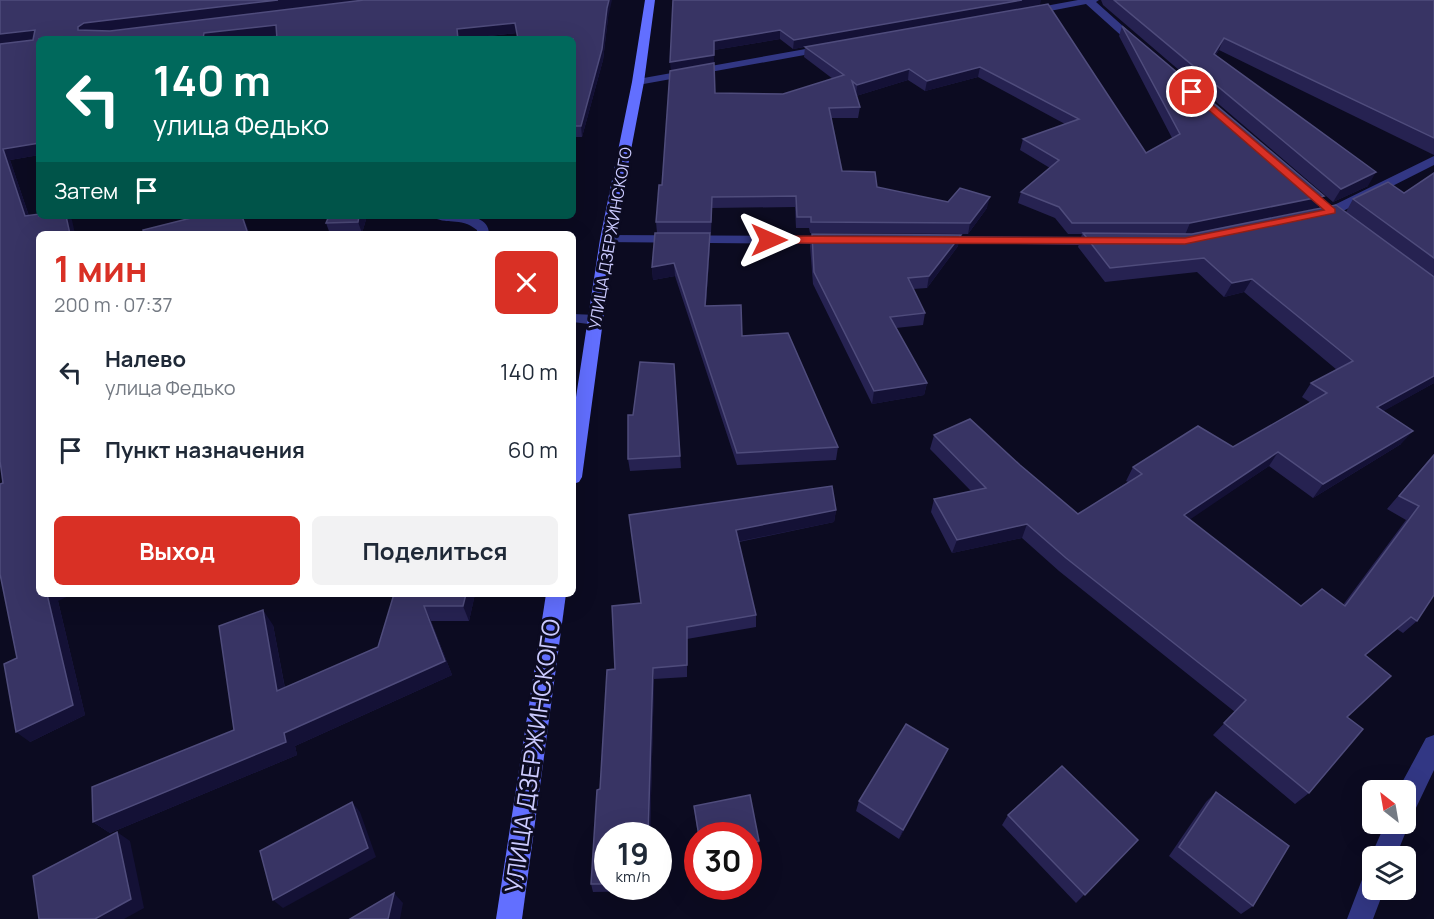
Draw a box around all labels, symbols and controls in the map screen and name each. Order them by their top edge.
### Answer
text: 140 m [153,51,271,109]
icon: left [54,60,132,138]
pin [1166,66,1217,117]
icon: arrive [1175,75,1208,108]
text: улица Федько [153,106,329,143]
street label: УЛИЦА ДЗЕРЖИНСКОГО [583,145,637,331]
icon: arrive [130,174,163,207]
text: Затем [54,176,118,206]
position arrow [737,208,801,272]
text: 1 мин [54,244,147,293]
button: close [495,251,558,314]
text: 200 m · 07:37 [54,291,173,318]
text: Налево [105,344,186,374]
icon: left [54,356,87,389]
text: 140 m [500,357,558,387]
text: улица Федько [105,374,236,401]
icon: arrive [54,434,87,467]
text: Пункт назначения [105,435,305,465]
text: 60 m [508,435,558,465]
button: Выход [54,516,300,585]
button: Поделиться [312,516,558,585]
street label: УЛИЦА ДЗЕРЖИНСКОГО [496,617,567,895]
north arrow [1362,780,1416,834]
map controls [1362,780,1416,900]
speed limit sign: 30 [684,822,762,900]
text: 19 [617,833,649,874]
button: layers [1362,846,1416,900]
text: km/h [616,866,650,887]

